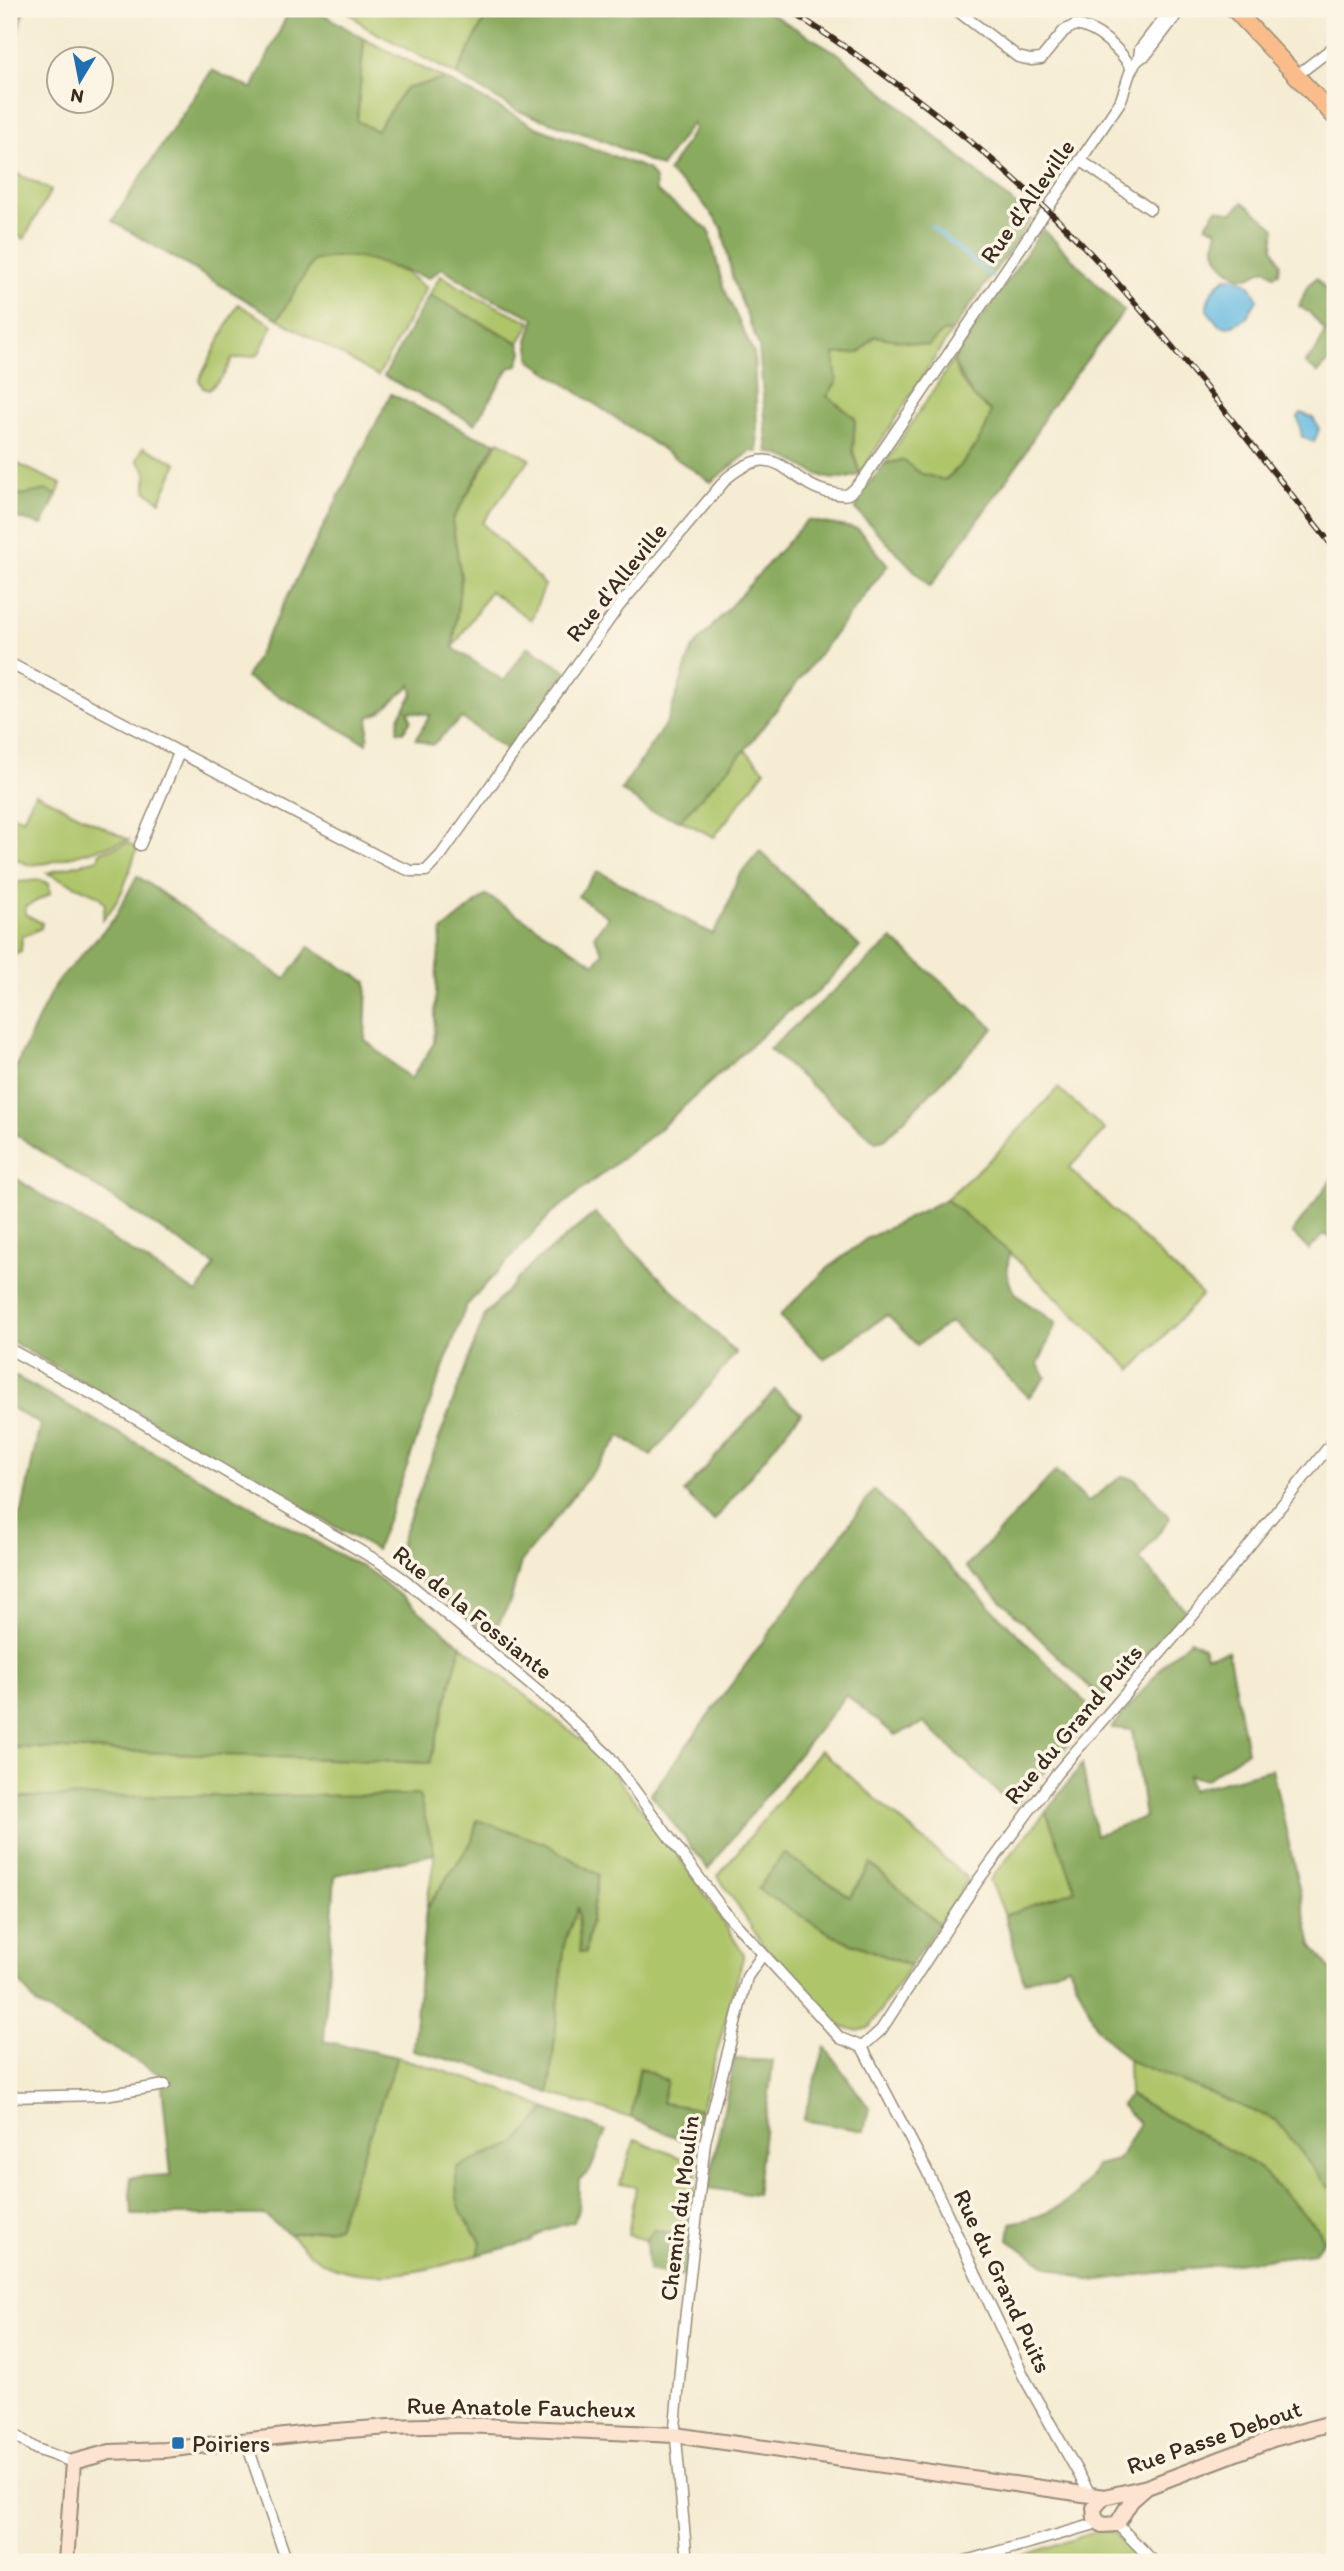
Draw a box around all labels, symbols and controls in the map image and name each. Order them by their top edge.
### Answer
north arrow [46,46,116,116]
text: N [69,84,85,109]
street label: Rue d'Alleville [974,133,1080,269]
street label: Rue d'Alleville [559,516,673,648]
street label: Rue de la Fossiante [387,1539,559,1685]
street label: Rue du Grand Puits [998,1638,1148,1810]
street label: Chemin du Moulin [653,2113,705,2303]
street label: Rue du Grand Puits [948,2184,1058,2378]
street label: Rue Anatole Faucheux [406,2391,636,2423]
street label: Rue Passe Debout [1123,2393,1305,2481]
place label: Poiriers [192,2429,270,2458]
marker: Poiriers [170,2435,186,2451]

